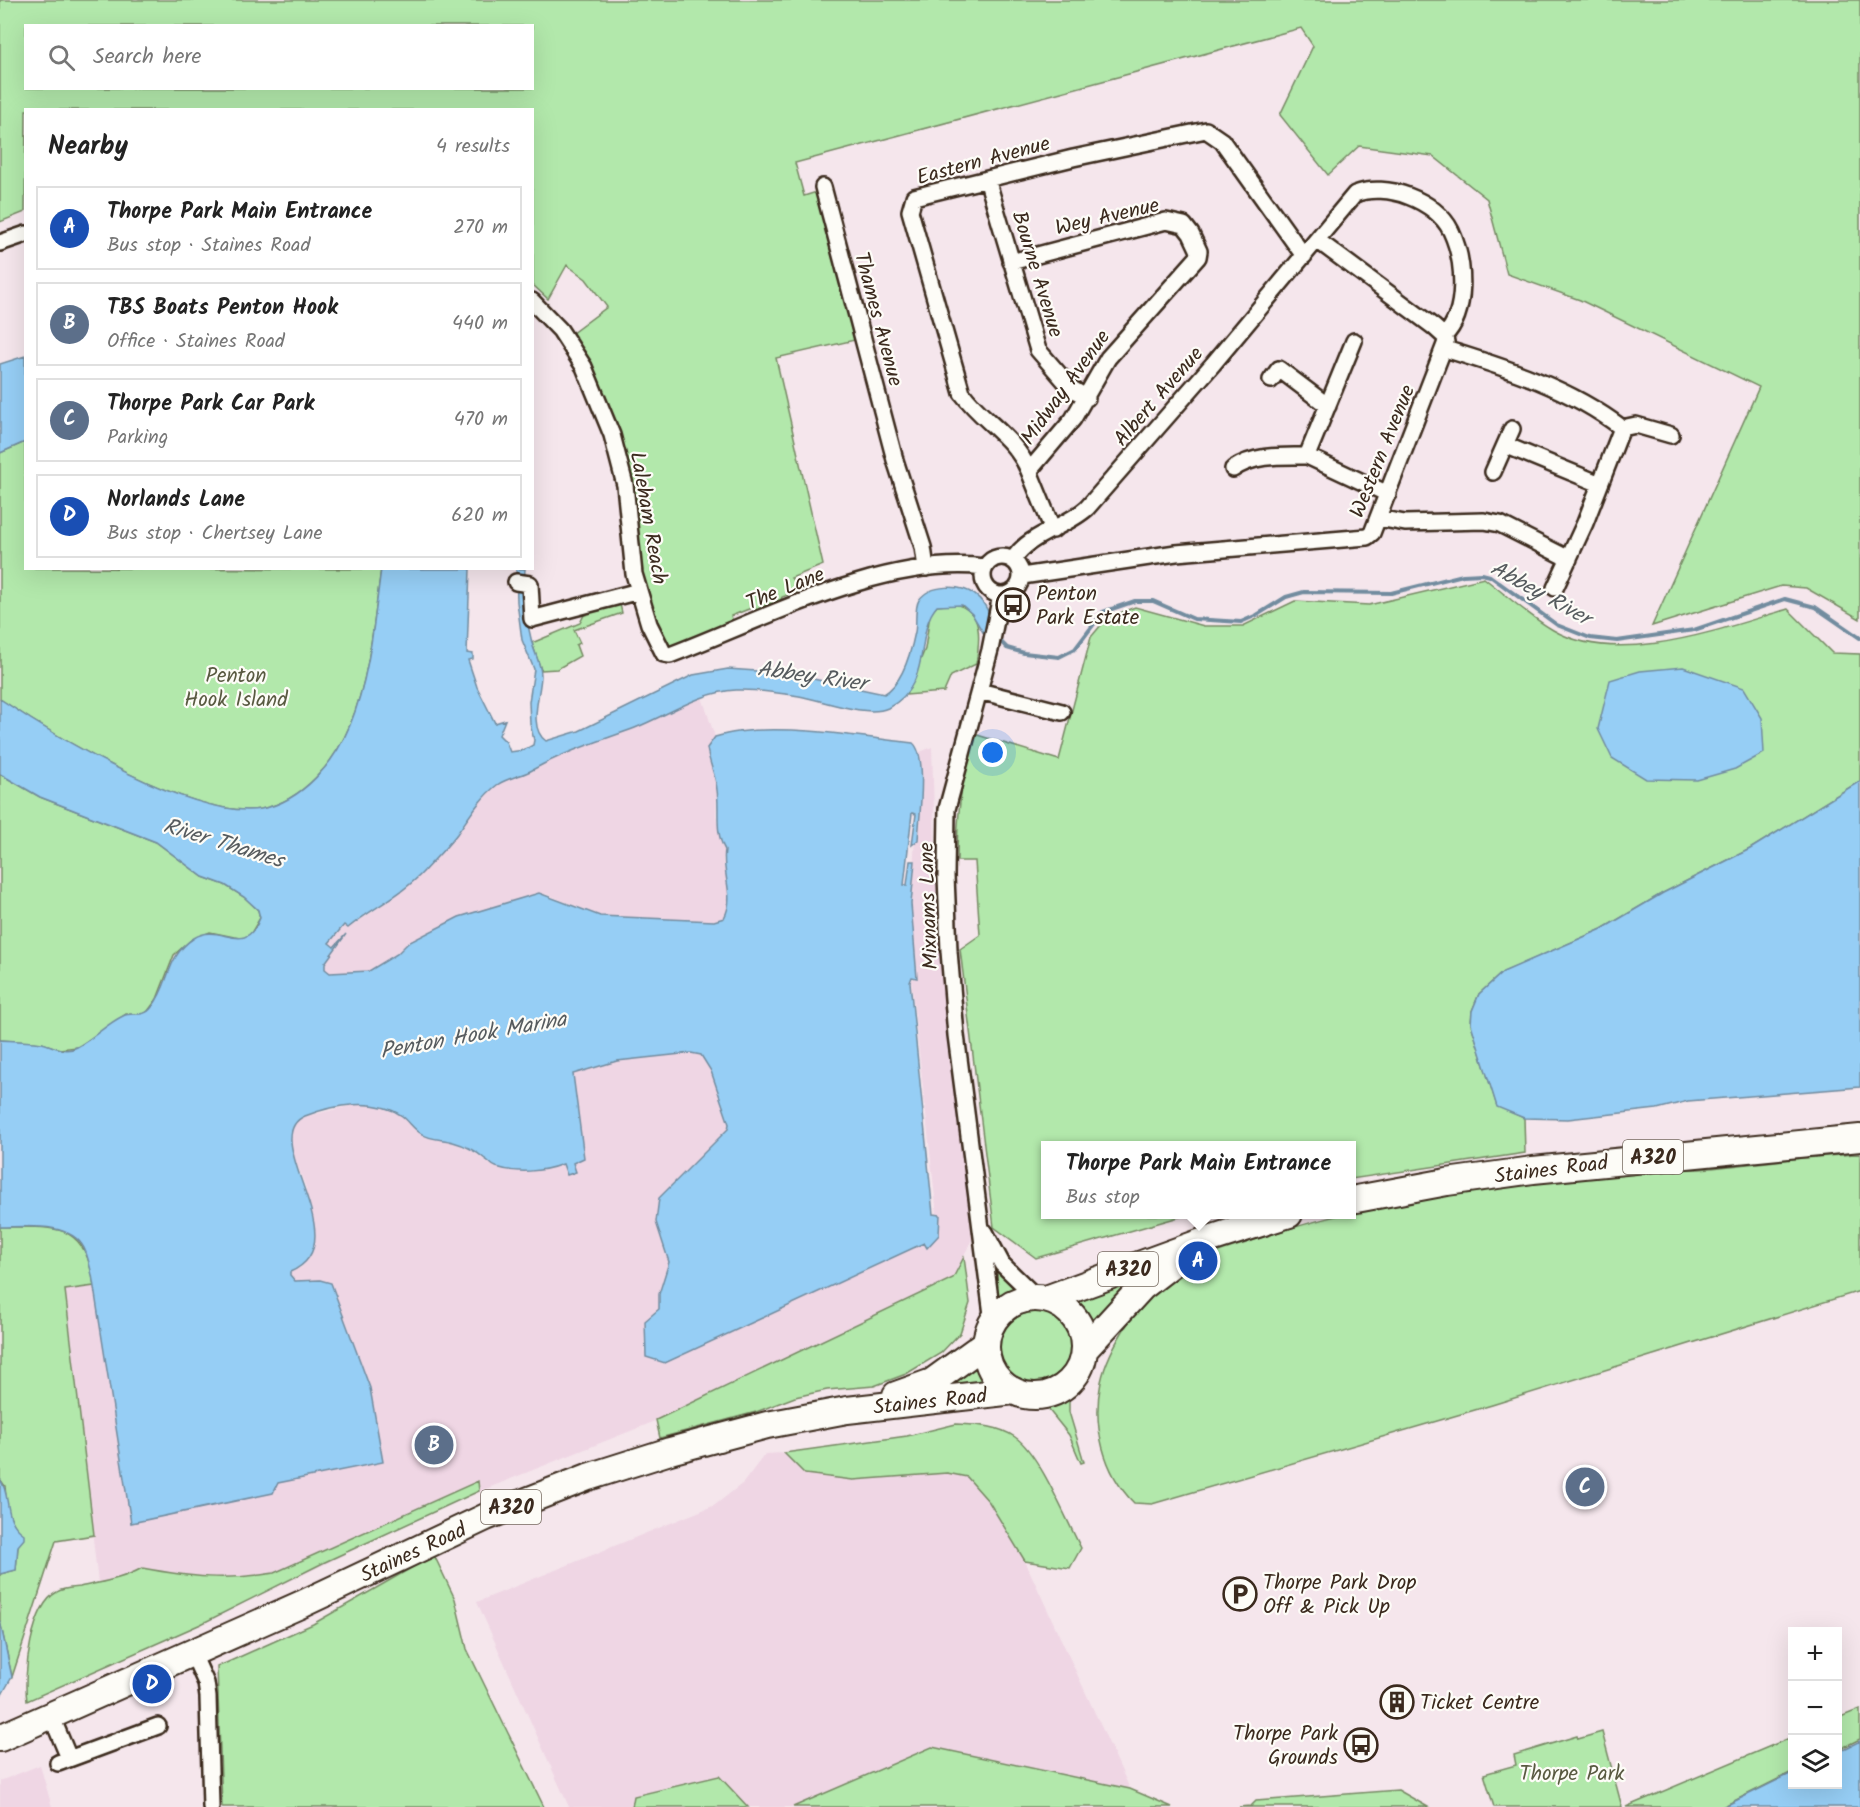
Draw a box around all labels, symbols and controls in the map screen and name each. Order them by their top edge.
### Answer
search box [24,24,534,90]
text: Search here [93,40,201,75]
icon: search [45,41,78,74]
text: Nearby [48,126,128,168]
street label: Eastern Avenue [913,128,1054,195]
text: 4 results [436,131,510,163]
street label: Wey Avenue [1052,189,1163,245]
text: Thorpe Park Main Entrance [107,195,372,230]
street label: Bourne Avenue [1002,207,1072,342]
text: A [63,212,76,244]
text: 270 m [453,212,508,244]
text: Bus stop · Staines Road [107,230,310,262]
street label: Thames Avenue [844,249,911,391]
text: TBS Boats Penton Hook [107,291,338,326]
text: B [63,308,76,340]
text: 440 m [452,308,508,340]
street label: Midway Avenue [1013,323,1120,453]
text: Office · Staines Road [107,326,285,358]
street label: Albert Avenue [1106,339,1213,454]
street label: Western Avenue [1342,380,1425,523]
text: Thorpe Park Car Park [107,387,314,422]
text: C [63,404,76,436]
text: 470 m [454,404,508,436]
text: Parking [107,422,168,454]
street label: Laleham Reach [620,449,675,587]
text: Norlands Lane [107,483,245,518]
text: D [63,500,76,532]
text: 620 m [451,500,508,532]
text: Bus stop · Chertsey Lane [107,518,323,550]
water label: Abbey River [1483,552,1601,638]
street label: The Lane [741,558,830,620]
place label: Penton Park Estate [1036,578,1140,635]
bus stop icon: Penton Park Estate [995,587,1031,623]
water label: Abbey River [755,652,873,703]
park label: Penton Hook Island [184,660,288,717]
your location [978,738,1007,767]
water label: River Thames [159,810,290,880]
street label: Mixnams Lane [911,841,948,970]
water label: Penton Hook Marina [378,1003,571,1070]
road number: A320 [1623,1140,1683,1174]
popup [1041,1141,1356,1219]
text: Thorpe Park Main Entrance [1066,1147,1331,1182]
street label: Staines Road [1492,1147,1610,1194]
text: Bus stop [1066,1182,1140,1214]
pin: A [1178,1238,1218,1284]
road number: A320 [1098,1252,1158,1286]
street label: Staines Road [872,1380,989,1425]
pin: B [414,1422,454,1468]
pin: C [1566,1464,1604,1510]
road number: A320 [481,1490,541,1524]
street label: Staines Road [355,1514,473,1592]
place label: Thorpe Park Drop Off & Pick Up [1263,1567,1416,1624]
parking icon: Thorpe Park Drop Off & Pick Up [1222,1576,1258,1612]
map controls [1788,1627,1842,1789]
button: + [1788,1627,1842,1681]
pin: D [132,1662,172,1706]
button: − [1788,1681,1842,1735]
building icon: Ticket Centre [1379,1684,1415,1720]
place label: Ticket Centre [1420,1687,1540,1720]
place label: Thorpe Park Grounds [1233,1718,1338,1775]
bus stop icon: Thorpe Park Grounds [1343,1727,1379,1763]
button: layers [1788,1735,1842,1789]
park label: Thorpe Park [1520,1758,1625,1791]

